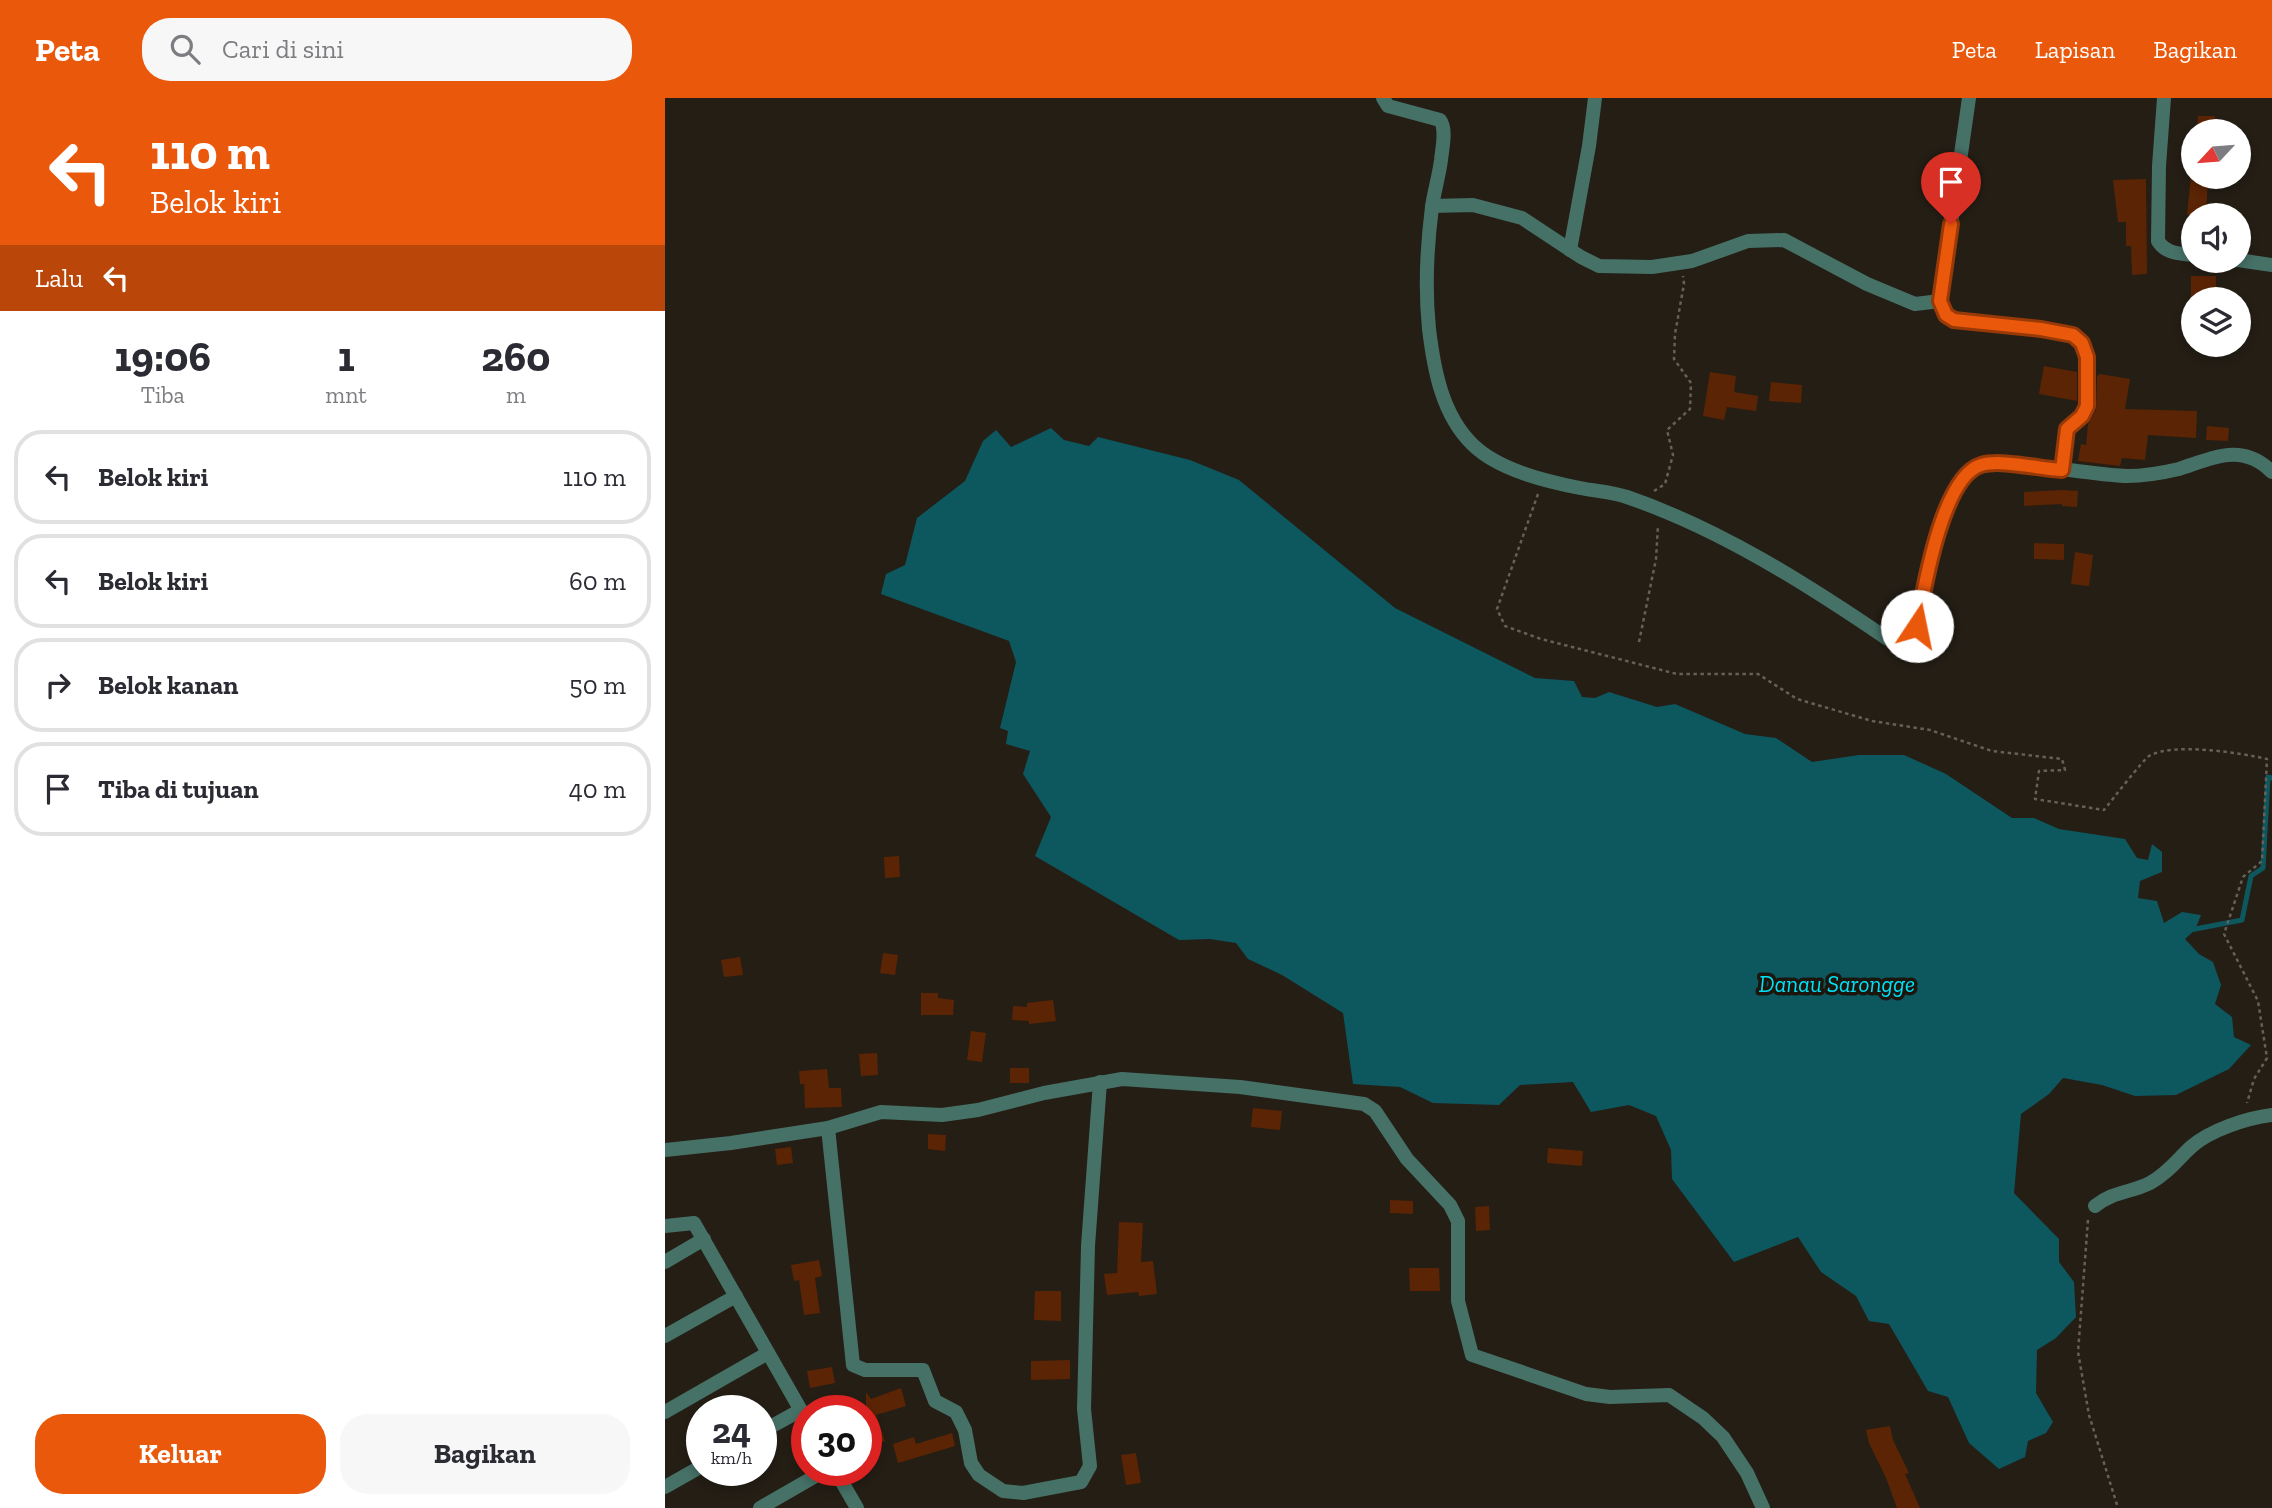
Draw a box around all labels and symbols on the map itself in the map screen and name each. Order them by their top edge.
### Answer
north arrow [2181,119,2251,189]
pin [1921,152,1981,224]
position arrow [1880,589,1954,663]
water label: Danau Sarongge [1759,970,1915,998]
speed limit sign: 30 [791,1395,882,1486]

